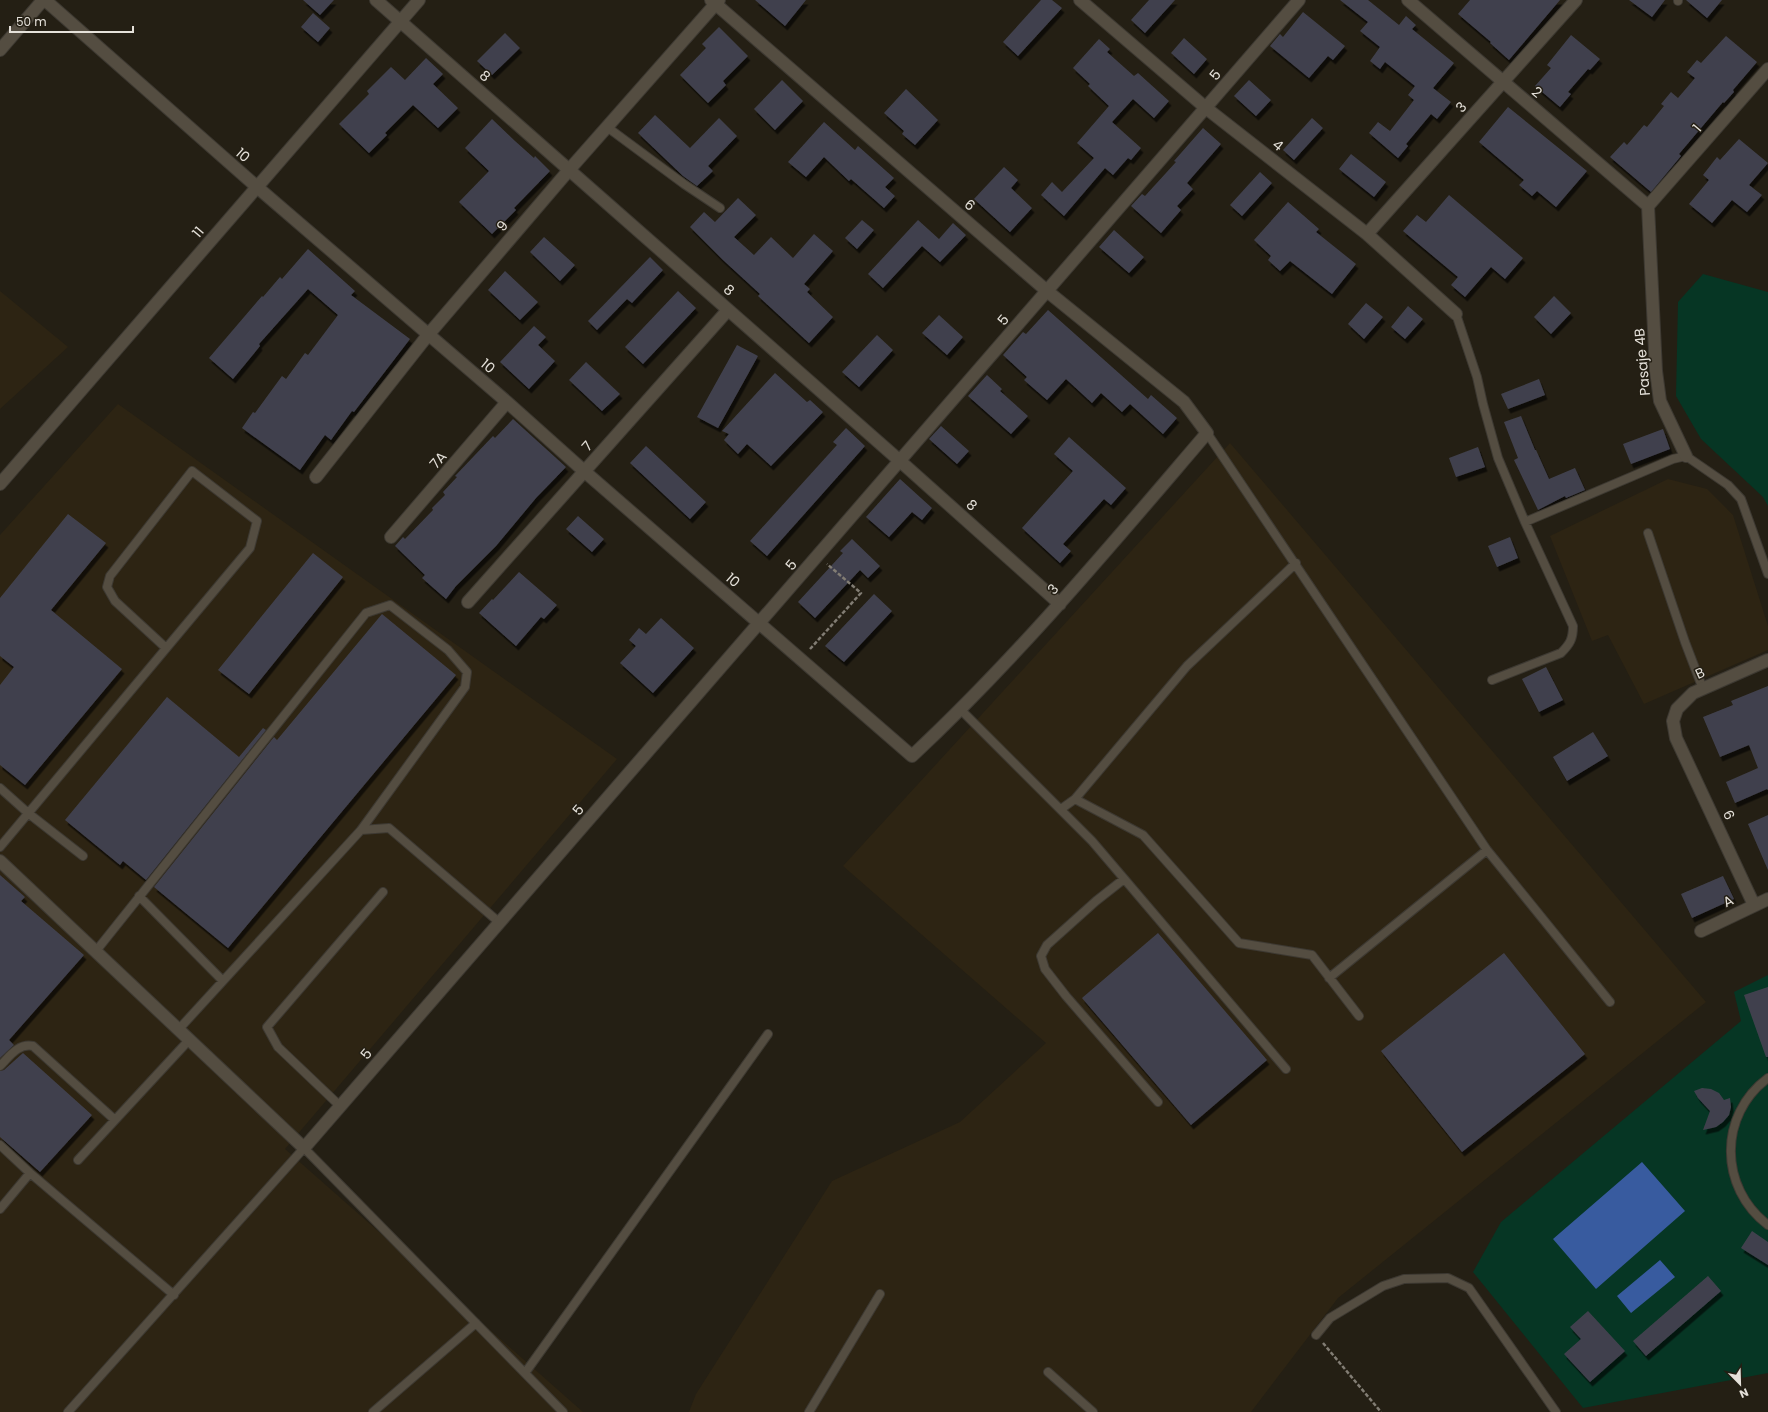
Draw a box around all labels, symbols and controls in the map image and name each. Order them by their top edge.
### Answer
scale bar [10,8,133,34]
text: 50 m [16,13,47,30]
street label: 5 [1205,65,1225,85]
street label: 8 [475,66,495,87]
street label: 2 [1527,82,1547,102]
street label: 3 [1451,97,1471,117]
street label: 1 [1688,120,1706,136]
street label: 4 [1268,134,1288,156]
street label: 10 [231,143,255,167]
street label: 6 [960,195,980,216]
street label: 9 [492,216,512,236]
street label: 11 [188,222,208,242]
street label: 8 [719,280,739,301]
street label: 5 [993,310,1013,330]
street label: Pasaje 4B [1629,327,1655,397]
street label: 10 [476,354,500,378]
street label: 7 [577,436,597,456]
street label: 7A [425,447,451,473]
street label: 8 [962,495,982,515]
street label: 5 [781,555,801,575]
street label: 10 [721,568,745,592]
street label: 3 [1043,579,1063,599]
street label: B [1692,662,1708,684]
street label: 5 [568,800,588,820]
street label: 6 [1718,807,1740,823]
street label: A [1719,890,1737,912]
street label: 5 [356,1044,376,1064]
north arrow [1720,1364,1760,1404]
text: N [1737,1384,1751,1402]

